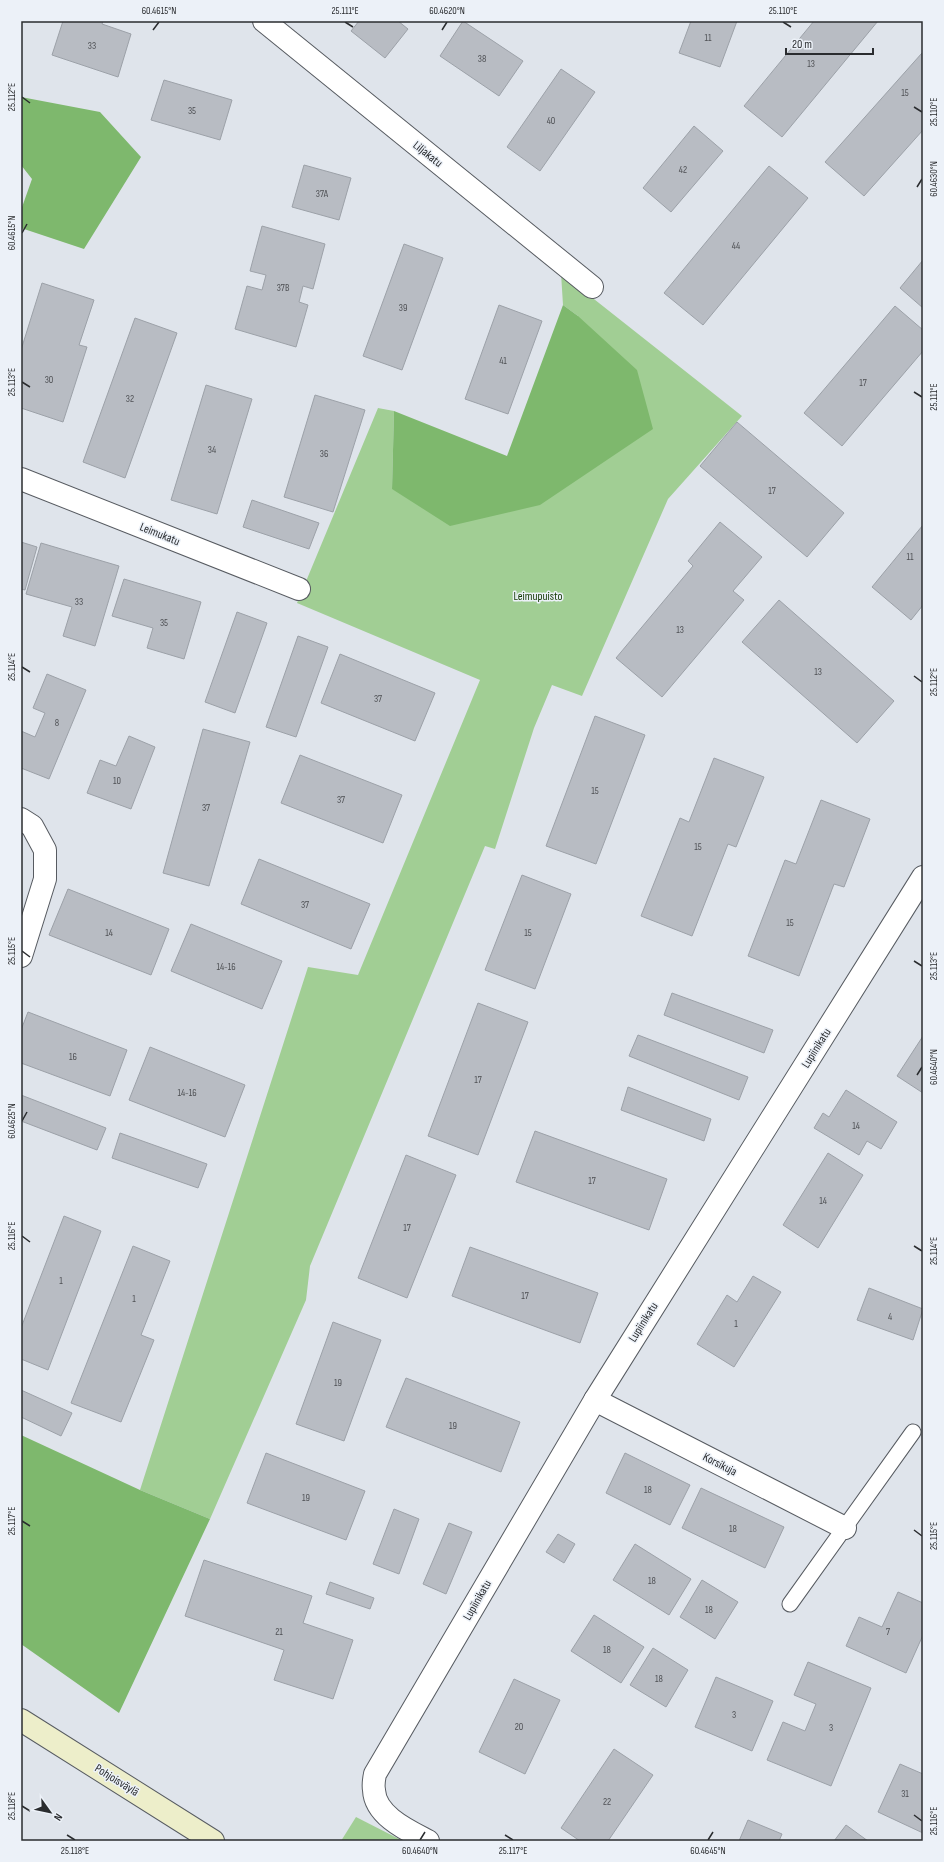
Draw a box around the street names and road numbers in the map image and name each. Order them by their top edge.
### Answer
street label: Liljakatu [410,138,446,171]
street label: Leimukatu [138,520,182,549]
street label: Lupiinikatu [798,1026,834,1071]
street label: Lupiinikatu [625,1300,661,1345]
street label: Korsikuja [700,1450,740,1480]
street label: Lupiinikatu [460,1577,495,1623]
street label: Pohjoisväylä [92,1761,142,1800]

